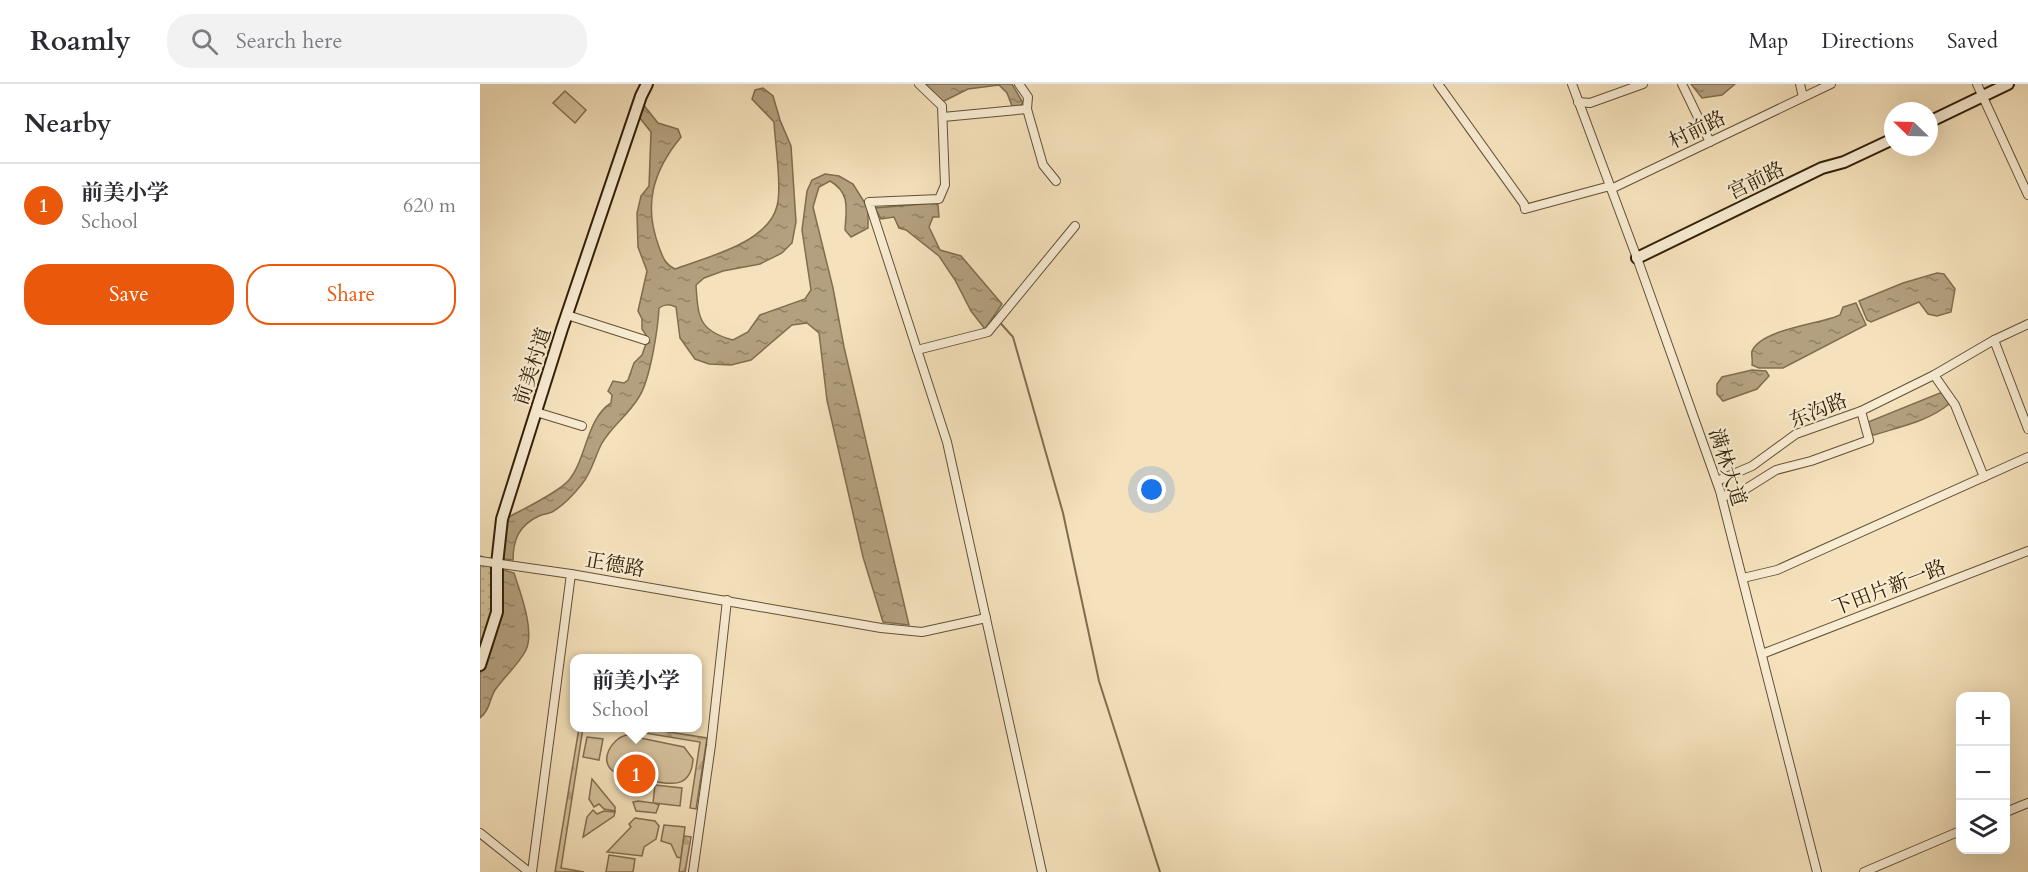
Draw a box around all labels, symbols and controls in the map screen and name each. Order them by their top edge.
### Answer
search box [167,14,587,68]
text: Roamly [30,22,131,60]
icon: search [188,25,221,58]
text: Search here [236,26,342,56]
text: Map [1748,27,1788,56]
text: Directions [1821,27,1914,56]
text: Saved [1947,27,1998,56]
north arrow [1884,102,1938,156]
street label: 村前路 [1664,104,1730,155]
text: Nearby [24,106,112,141]
street label: 宫前路 [1723,155,1789,206]
text: 前美小学 [81,178,169,208]
text: 1 [38,192,49,219]
text: 620 m [403,192,456,219]
text: School [81,208,138,235]
button: Save [24,264,234,325]
button: Share [246,264,456,325]
street label: 前美村道 [507,324,558,408]
street label: 东沟路 [1785,387,1851,434]
street label: 满林大道 [1702,425,1753,509]
your location [1137,475,1166,504]
street label: 正德路 [583,546,647,583]
street label: 下田片新一路 [1828,553,1950,622]
popup [570,654,702,732]
text: 前美小学 [592,666,680,696]
map controls [1956,692,2010,854]
button: + [1956,692,2010,746]
text: School [592,696,649,723]
button: − [1956,746,2010,800]
pin: 1 [616,752,656,796]
button: layers [1956,800,2010,854]

